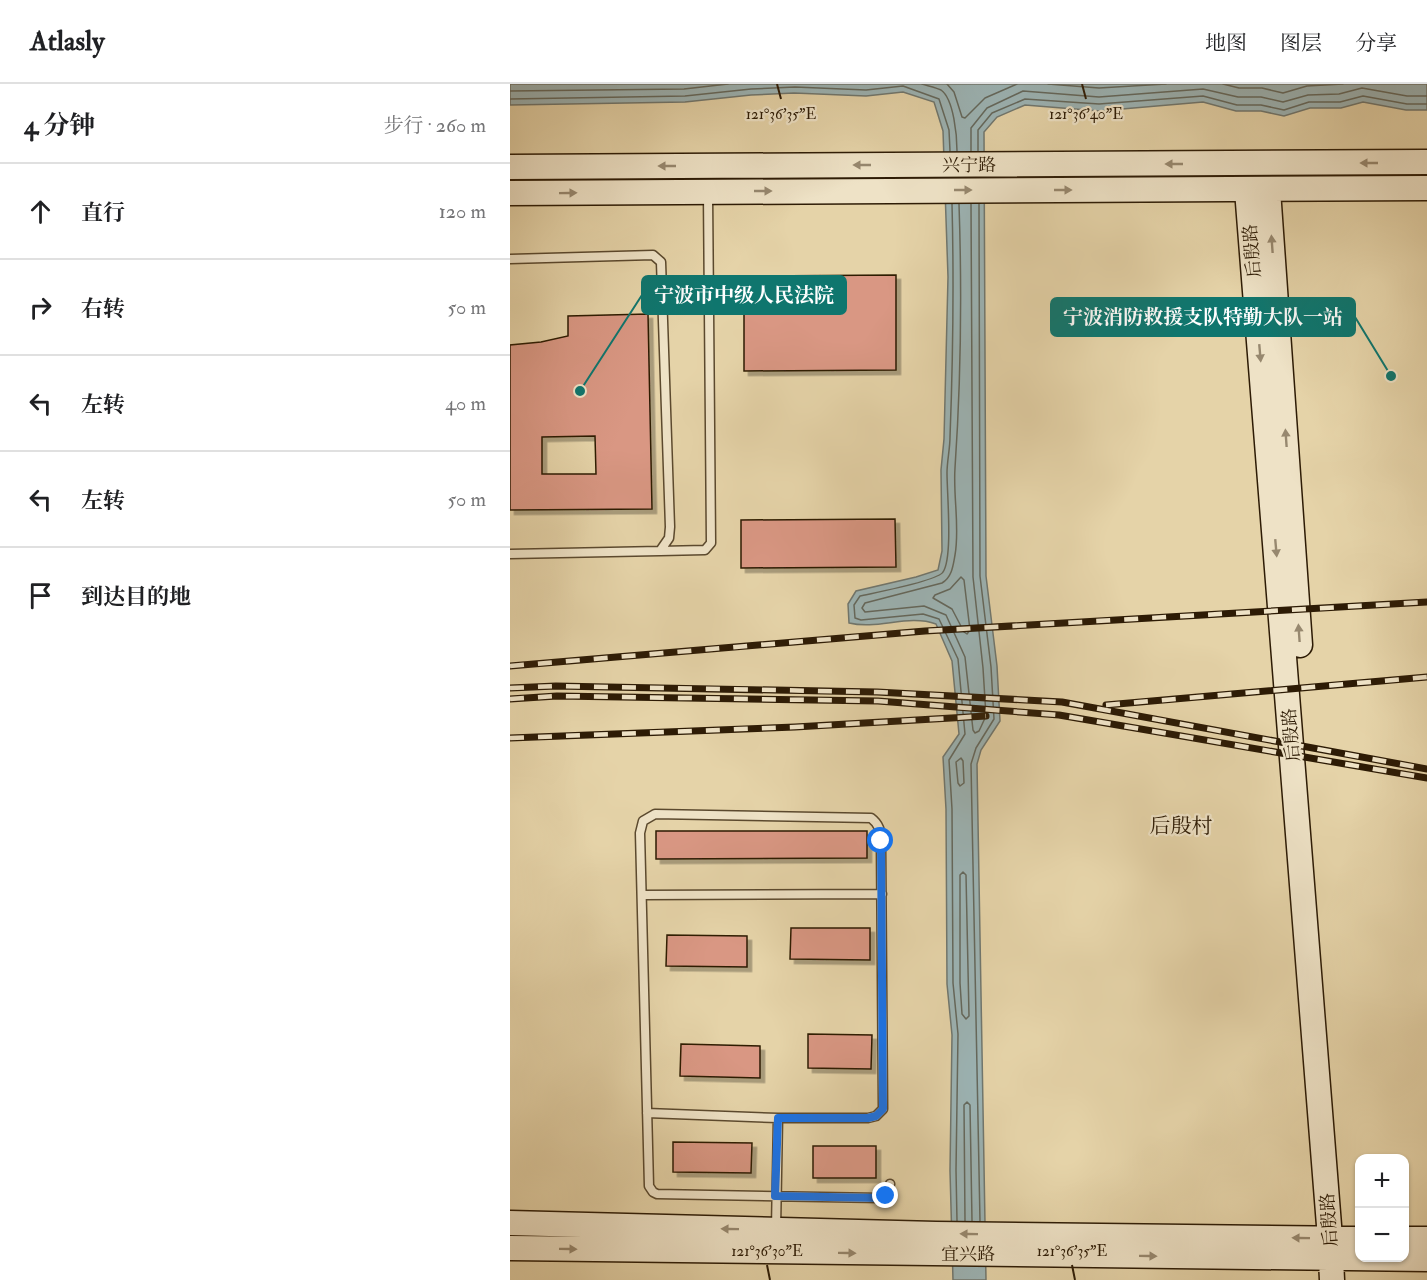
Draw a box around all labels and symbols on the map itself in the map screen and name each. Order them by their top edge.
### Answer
text: 121°36'35"E [746,105,816,124]
text: 121°36'40"E [1049,105,1123,124]
street label: 兴宁路 [942,154,996,177]
one-way arrow [1359,158,1378,167]
one-way arrow [1164,159,1183,169]
one-way arrow [853,160,872,170]
one-way arrow [658,161,677,171]
one-way arrow [953,185,972,195]
one-way arrow [1054,185,1073,195]
one-way arrow [754,186,773,196]
one-way arrow [559,188,578,198]
street label: 后殷路 [1239,223,1266,279]
one-way arrow [1267,234,1277,253]
callout: 宁波市中级人民法院 [642,276,846,314]
text: 宁波市中级人民法院 [654,283,834,308]
callout: 宁波消防救援支队特勤大队一站 [1051,298,1355,336]
text: 宁波消防救援支队特勤大队一站 [1063,305,1343,330]
one-way arrow [1255,344,1265,363]
one-way arrow [1281,429,1290,448]
one-way arrow [1271,538,1281,557]
one-way arrow [1294,623,1304,642]
street label: 后殷路 [1278,707,1305,763]
district label: 后殷村 [1150,813,1213,840]
route start [867,827,893,853]
route end [872,1182,898,1208]
street label: 后殷路 [1316,1192,1343,1248]
one-way arrow [721,1224,740,1233]
one-way arrow [959,1230,978,1239]
one-way arrow [1292,1233,1311,1243]
text: 121°36'30"E [731,1242,803,1261]
text: 121°36'35"E [1037,1242,1107,1261]
street label: 宜兴路 [941,1243,995,1266]
one-way arrow [559,1244,578,1253]
one-way arrow [838,1248,857,1257]
one-way arrow [1138,1251,1157,1261]

